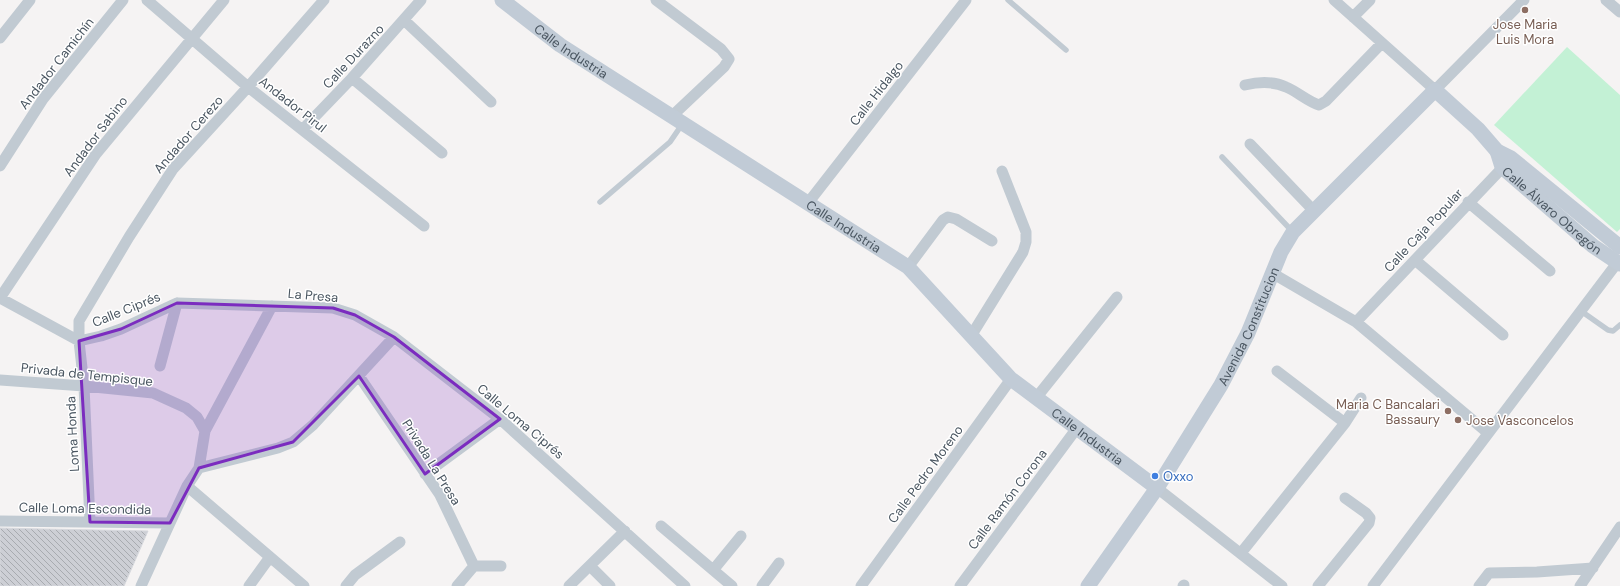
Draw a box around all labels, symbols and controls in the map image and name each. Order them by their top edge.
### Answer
marker: Jose Maria Luis Mora [1520,5,1530,15]
street label: Andador Camichín [15,14,98,113]
place label: Jose Maria Luis Mora [1493,16,1557,48]
street label: Calle Durazno [319,20,388,92]
street label: Calle Industria [531,20,611,82]
street label: Calle Hidalgo [846,57,907,129]
street label: Andador Pirul [255,73,330,136]
street label: Andador Sabino [60,92,131,180]
street label: Andador Cerezo [150,92,227,177]
street label: Calle Álvaro Obregón [1498,163,1605,258]
street label: Calle Caja Popular [1380,185,1467,276]
street label: Calle Industria [803,196,884,257]
street label: Avenida Constitucion [1214,265,1283,389]
street label: La Presa [287,285,339,306]
street label: Calle Ciprés [90,288,163,331]
street label: Privada de Tempisque [20,359,154,390]
street label: Calle Loma Ciprés [474,380,568,463]
street label: Loma Honda [62,396,83,472]
place label: Maria C Bancalari Bassaury [1336,396,1440,428]
street label: Calle Industria [1048,404,1127,469]
marker: Maria C Bancalari Bassaury [1443,406,1453,416]
place label: Jose Vasconcelos [1466,412,1574,429]
marker: Jose Vasconcelos [1453,415,1463,425]
street label: Privada La Presa [398,416,465,508]
street label: Calle Pedro Moreno [884,422,967,527]
street label: Calle Ramón Corona [964,446,1051,553]
place label: Oxxo [1163,468,1194,485]
marker: Oxxo [1150,471,1160,481]
street label: Calle Loma Escondida [19,499,151,518]

